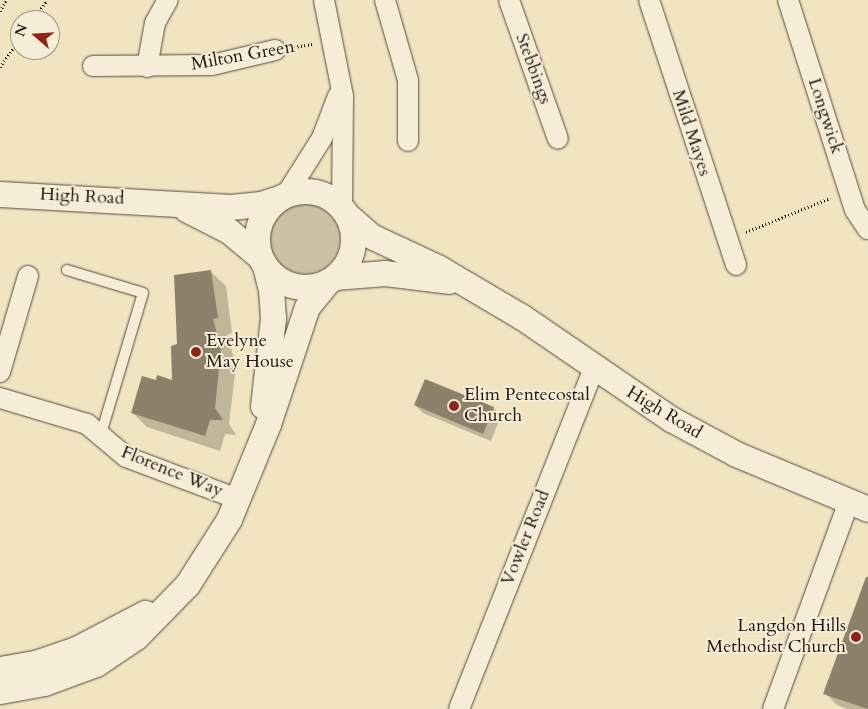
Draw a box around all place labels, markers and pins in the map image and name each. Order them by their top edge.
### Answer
place label: Evelyne May House [206,331,294,374]
marker: Evelyne May House [190,346,202,358]
place label: Elim Pentecostal Church [464,385,590,428]
marker: Elim Pentecostal Church [448,400,460,412]
place label: Langdon Hills Methodist Church [706,616,846,659]
marker: Langdon Hills Methodist Church [850,631,862,643]

